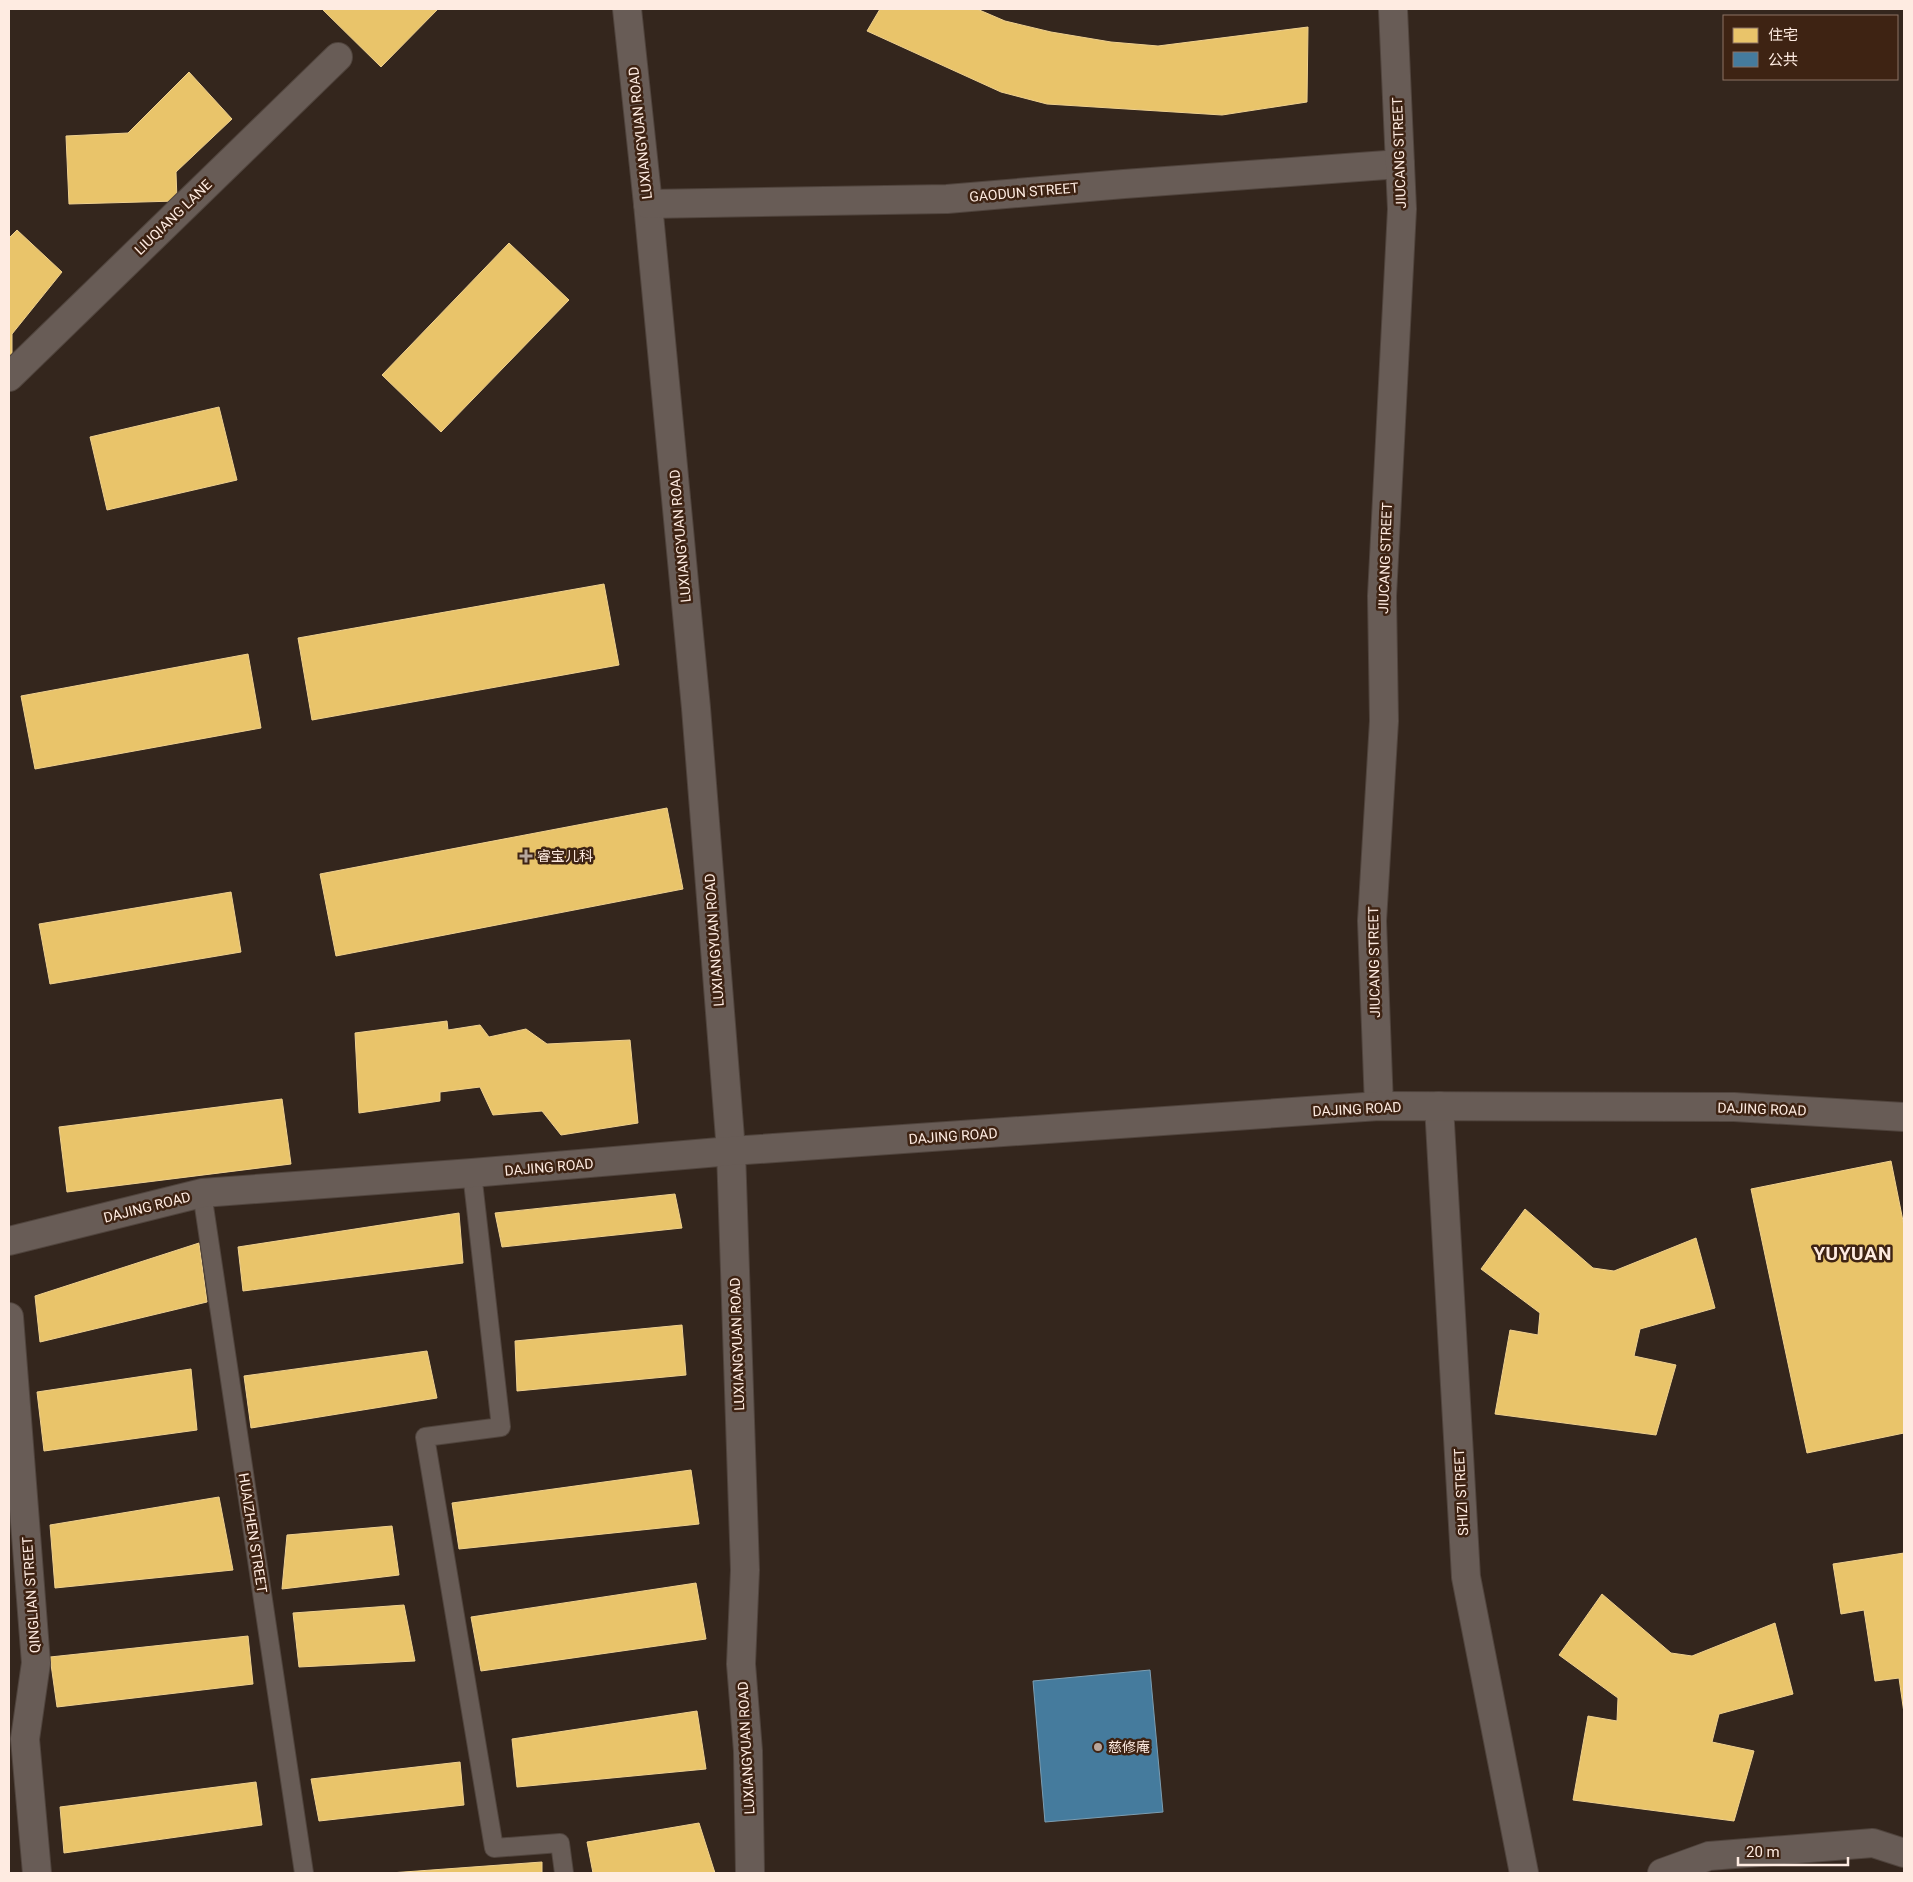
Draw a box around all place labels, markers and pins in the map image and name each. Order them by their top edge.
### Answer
place label: 睿宝儿科 [537,848,593,864]
marker: 睿宝儿科 [519,849,533,863]
place label: 慈修庵 [1108,1739,1150,1755]
marker: 慈修庵 [1092,1741,1104,1753]

